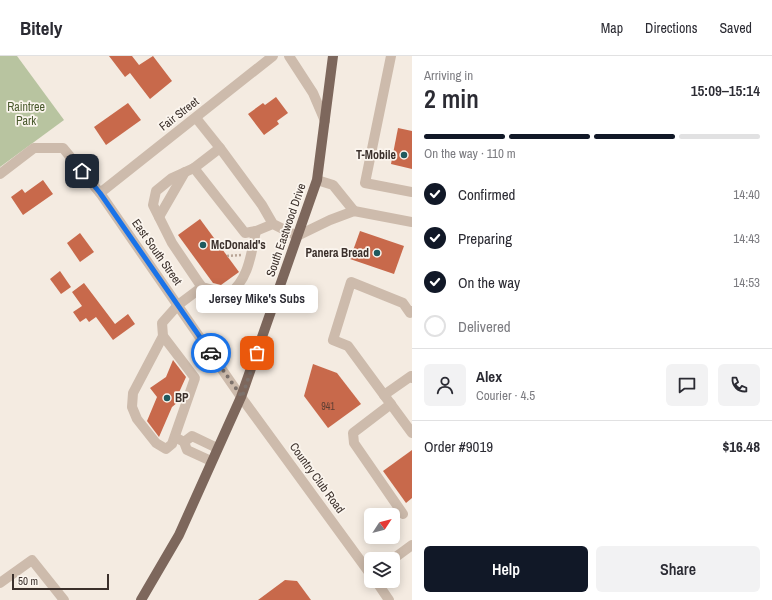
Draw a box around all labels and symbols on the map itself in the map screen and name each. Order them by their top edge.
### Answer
street label: Fair Street [156,93,202,134]
park label: Raintree Park [7,99,45,129]
place label: T-Mobile [356,147,397,163]
marker: T-Mobile [399,150,409,160]
pin [65,154,99,188]
street label: South Eastwood Drive [262,181,310,279]
street label: East South Street [128,216,186,288]
place label: McDonald's [211,237,266,253]
marker: McDonald's [198,240,208,250]
place label: Panera Bread [306,245,369,261]
marker: Panera Bread [372,248,382,258]
callout: Jersey Mike's Subs [196,285,318,313]
courier [191,333,231,373]
pin [240,336,274,370]
place label: BP [175,390,189,406]
marker: BP [162,393,172,403]
house number: 941 [321,400,335,413]
street label: Country Club Road [286,439,348,517]
north arrow [364,508,400,544]
scale bar [12,572,109,591]

